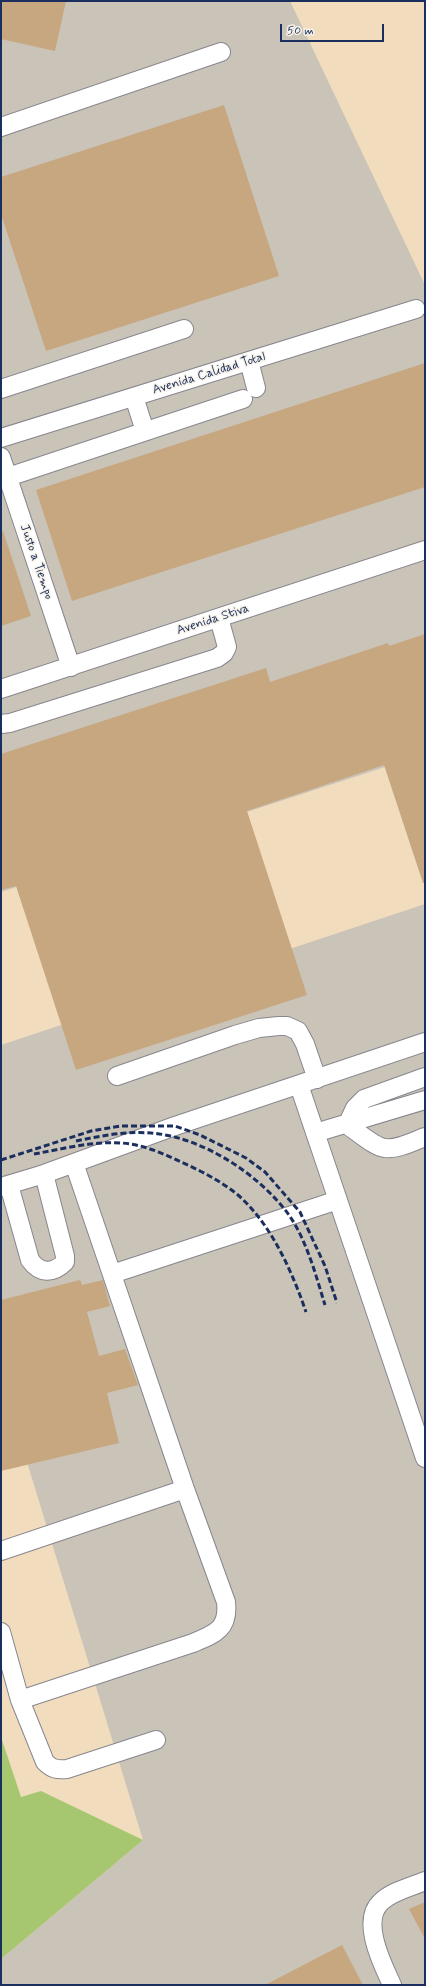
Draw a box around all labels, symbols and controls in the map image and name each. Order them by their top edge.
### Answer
scale bar [282,16,386,42]
text: 50 m [287,23,314,39]
street label: Avenida Calidad Total [151,349,267,399]
street label: Justo a Tiempo [16,522,56,602]
street label: Avenida Stiva [175,601,251,639]

